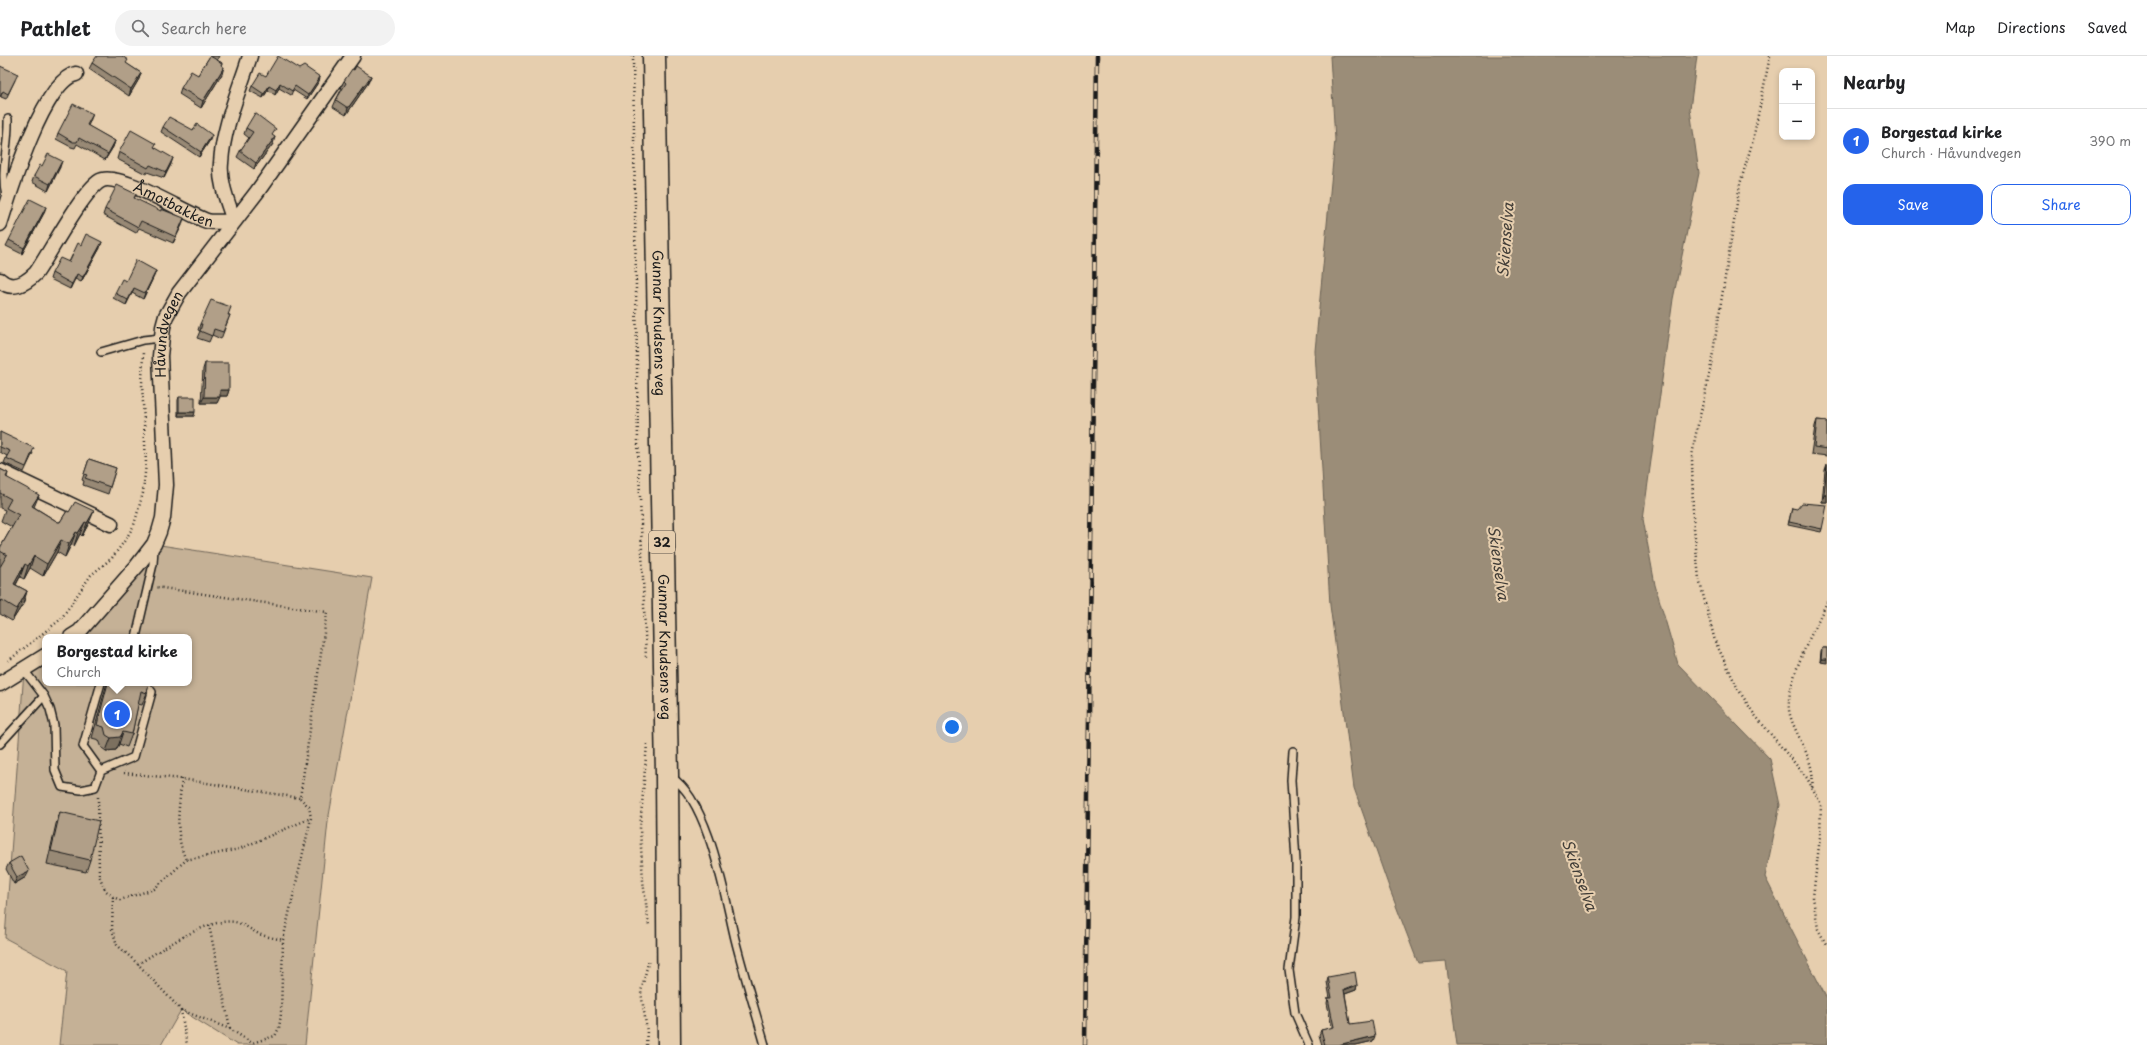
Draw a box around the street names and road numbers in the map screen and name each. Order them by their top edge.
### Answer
street label: Åmotbakken [130,176,215,232]
street label: Gunnar Knudsens veg [648,250,671,396]
street label: Håvundvegen [149,287,188,378]
road number: 32 [649,531,675,553]
street label: Gunnar Knudsens veg [653,574,677,720]

